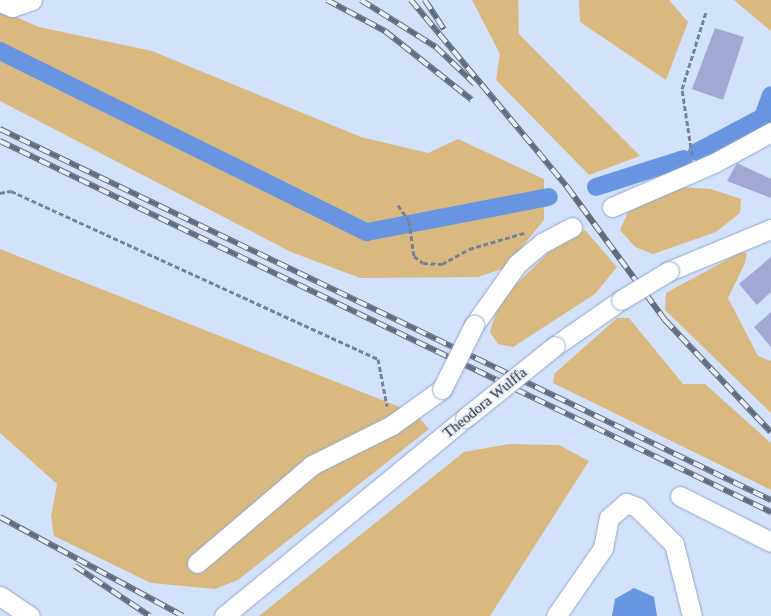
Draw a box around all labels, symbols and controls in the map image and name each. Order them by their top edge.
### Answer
street label: Theodora Wulffa [439,364,531,442]

